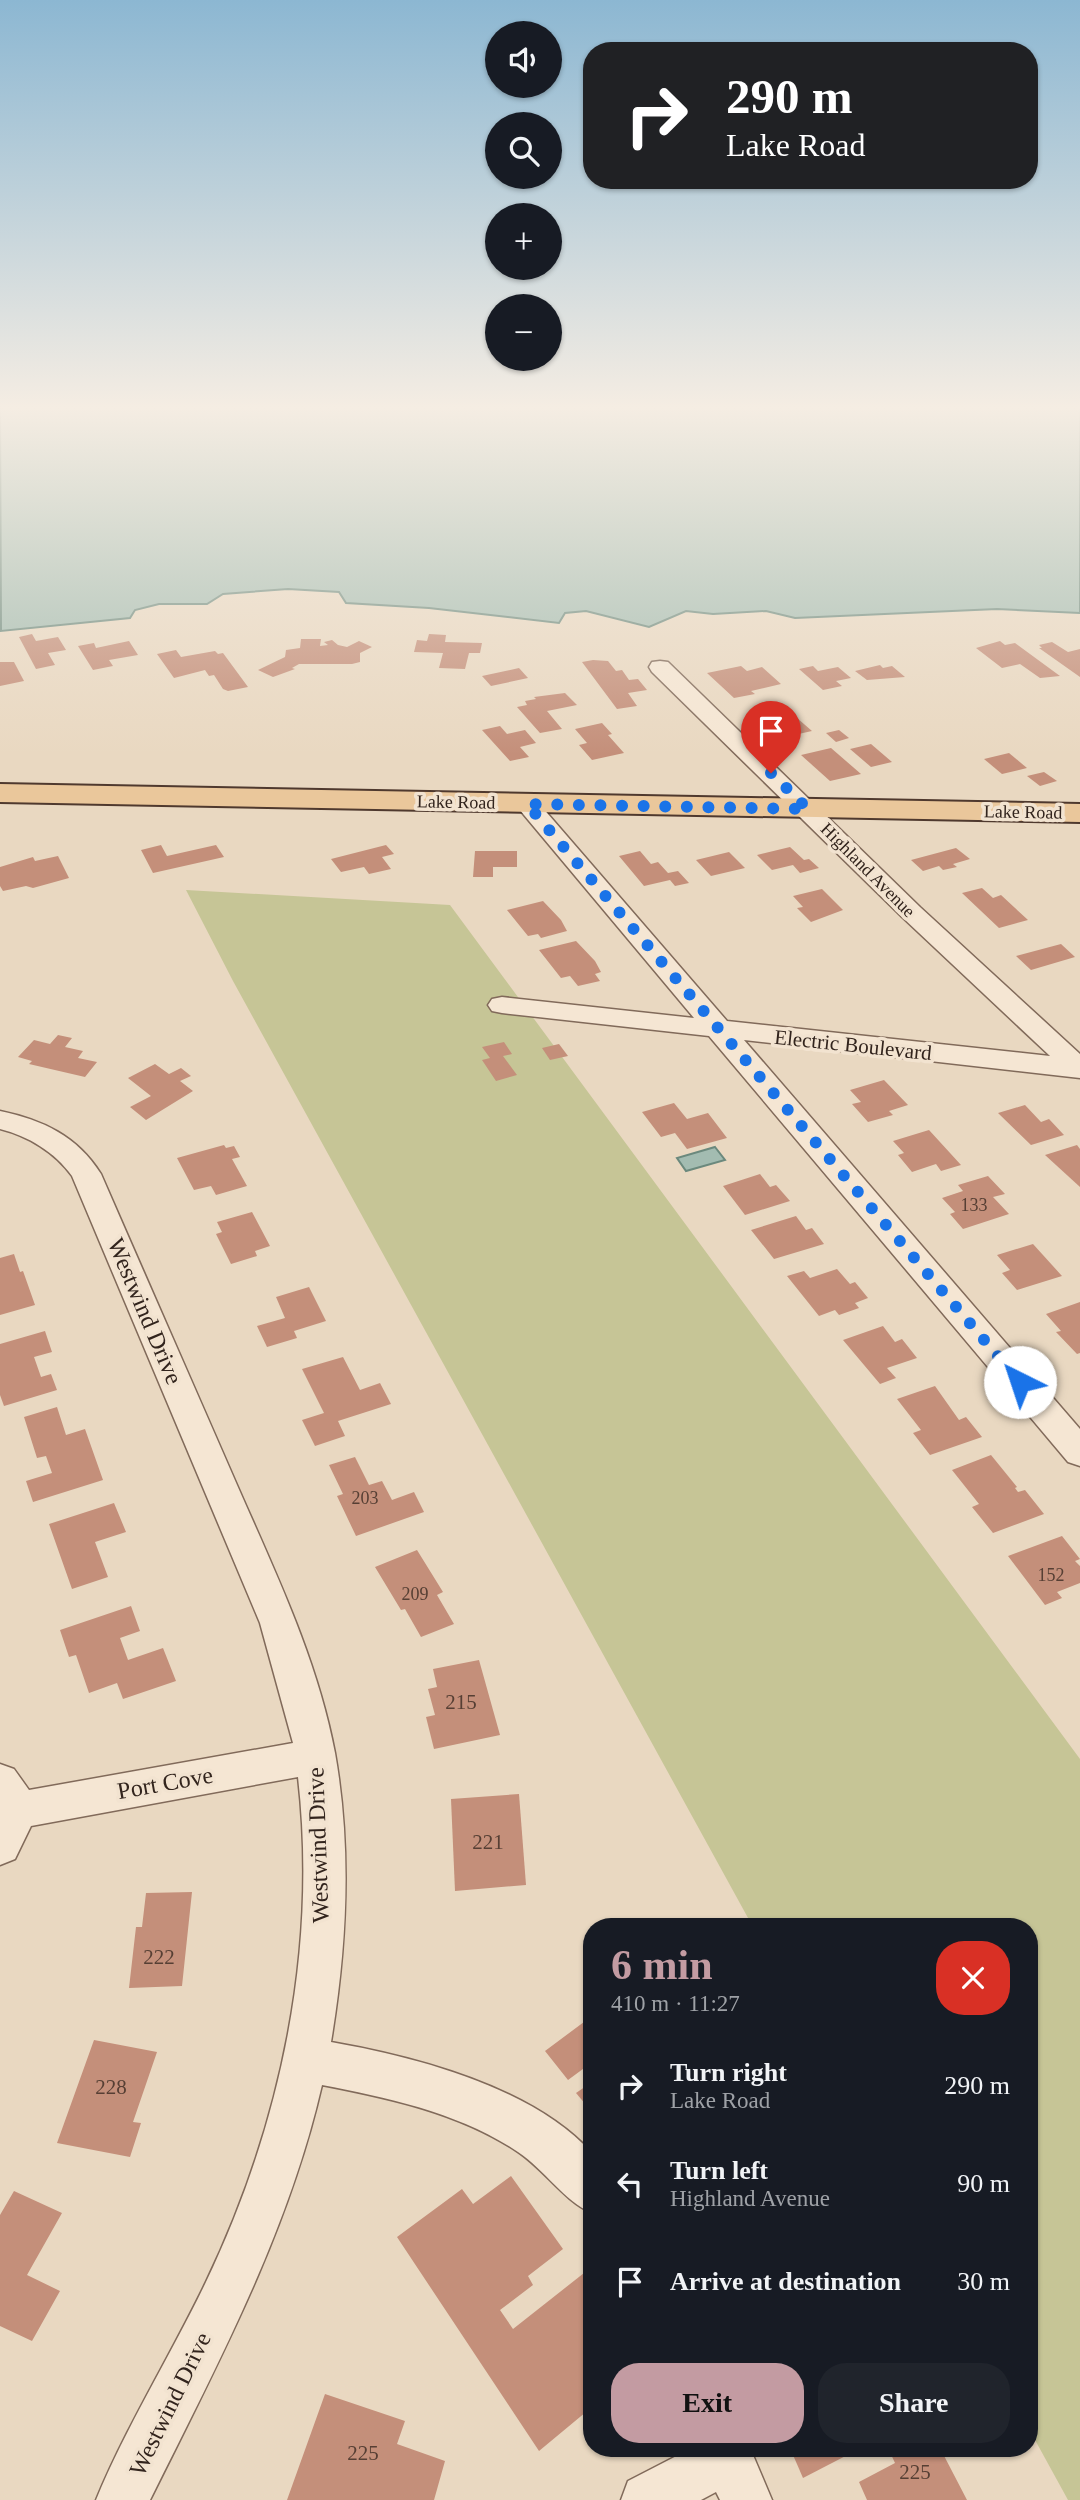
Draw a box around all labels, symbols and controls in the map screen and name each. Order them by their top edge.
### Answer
map controls [485,21,562,371]
button: sound [485,21,562,98]
text: 290 m [726,69,853,124]
icon: right [611,70,702,161]
button: search [485,112,562,189]
text: Lake Road [726,127,866,163]
button: + [485,203,562,280]
button: − [485,294,562,371]
pin [741,701,801,773]
icon: arrive [752,712,790,750]
street label: Lake Road [417,791,495,813]
street label: Lake Road [984,801,1062,823]
street label: Highland Avenue [817,819,919,921]
street label: Electric Boulevard [773,1025,933,1065]
house number: 133 [961,1195,988,1215]
street label: Westwind Drive [103,1234,187,1388]
position arrow [983,1345,1057,1419]
house number: 203 [352,1488,379,1508]
house number: 152 [1038,1565,1065,1585]
house number: 209 [402,1584,429,1604]
house number: 215 [445,1690,477,1714]
street label: Port Cove [115,1762,215,1804]
street label: Westwind Drive [302,1767,334,1923]
house number: 221 [472,1830,504,1854]
button: close [936,1941,1010,2015]
text: 6 min [611,1942,713,1988]
house number: 222 [143,1945,175,1969]
text: 410 m · 11:27 [611,1991,740,2016]
text: Turn right [670,2058,787,2087]
icon: right [611,2067,649,2105]
text: 290 m [944,2071,1010,2100]
house number: 228 [95,2075,127,2099]
text: Lake Road [670,2088,770,2113]
text: Turn left [670,2156,768,2185]
icon: left [611,2165,649,2203]
text: 90 m [957,2169,1010,2198]
text: Highland Avenue [670,2186,830,2211]
icon: arrive [611,2263,649,2301]
text: Arrive at destination [670,2267,901,2296]
text: 30 m [957,2267,1010,2296]
street label: Westwind Drive [124,2328,216,2480]
button: Exit [611,2363,804,2443]
button: Share [818,2363,1010,2443]
house number: 225 [347,2441,379,2465]
house number: 225 [899,2460,931,2484]

